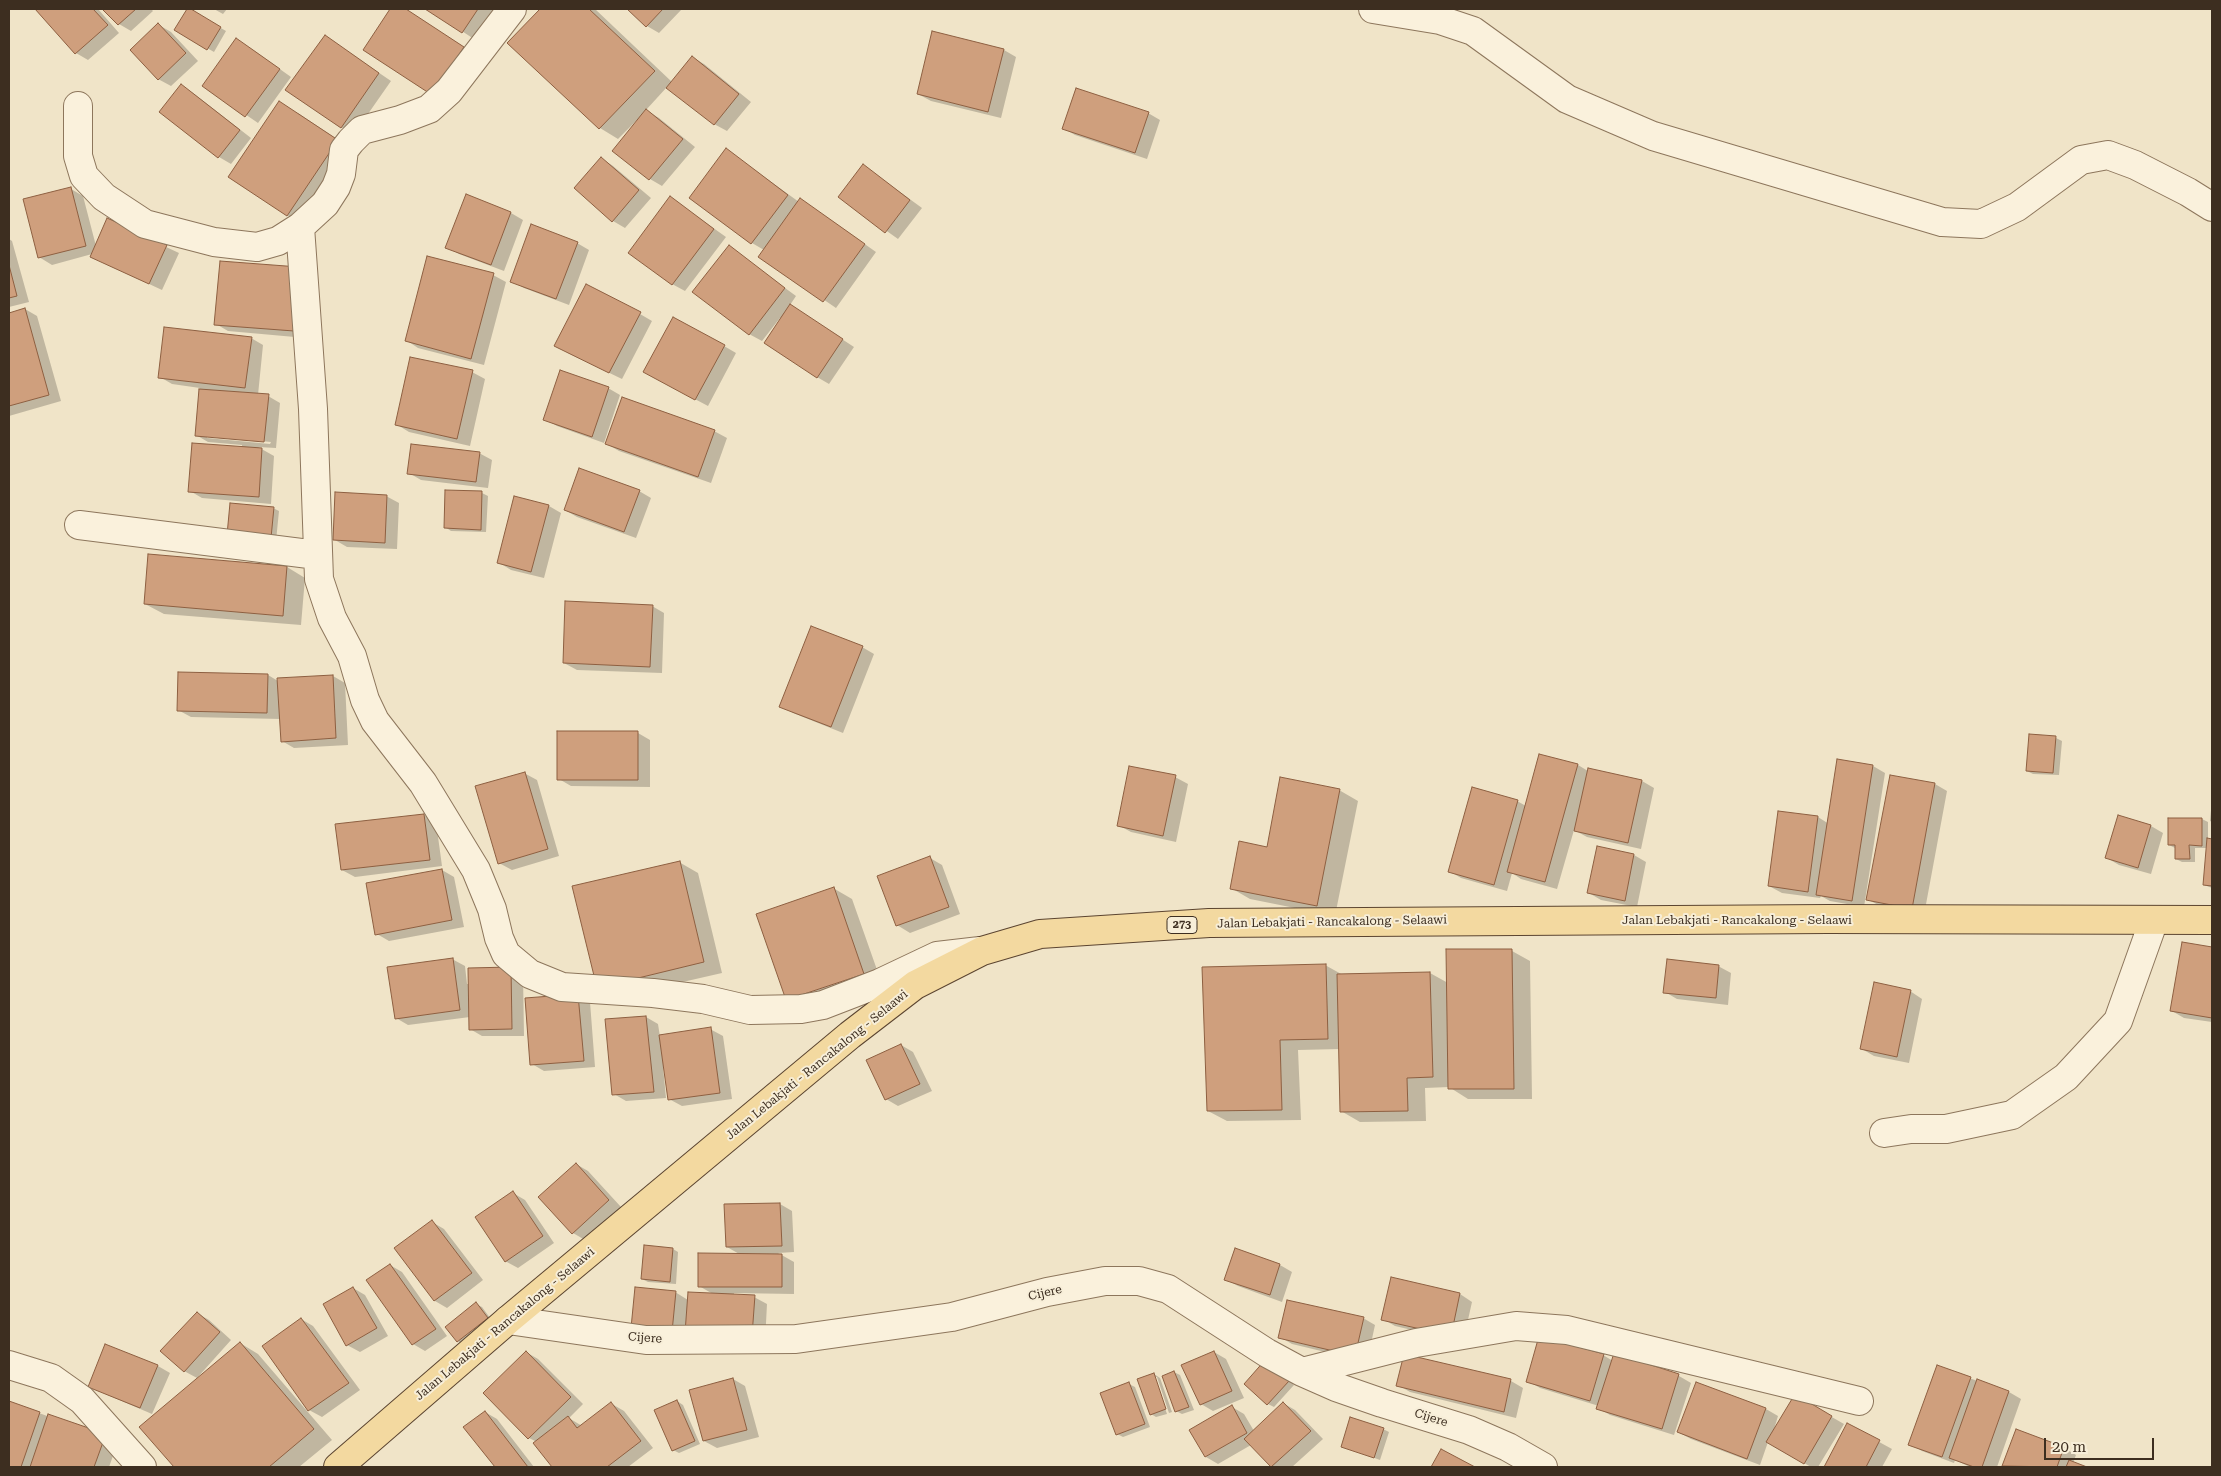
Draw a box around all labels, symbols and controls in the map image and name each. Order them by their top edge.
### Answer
street label: Jalan Lebakjati - Rancakalong - Selaawi [1217,913,1447,931]
street label: Jalan Lebakjati - Rancakalong - Selaawi [1622,913,1852,927]
road number: 273 [1167,916,1197,934]
street label: Jalan Lebakjati - Rancakalong - Selaawi [723,987,911,1143]
street label: Jalan Lebakjati - Rancakalong - Selaawi [412,1245,598,1403]
street label: Cijere [1027,1282,1063,1304]
street label: Cijere [627,1330,663,1346]
street label: Cijere [1413,1406,1449,1430]
scale bar [2046,1428,2156,1460]
text: 20 m [2052,1438,2086,1456]

